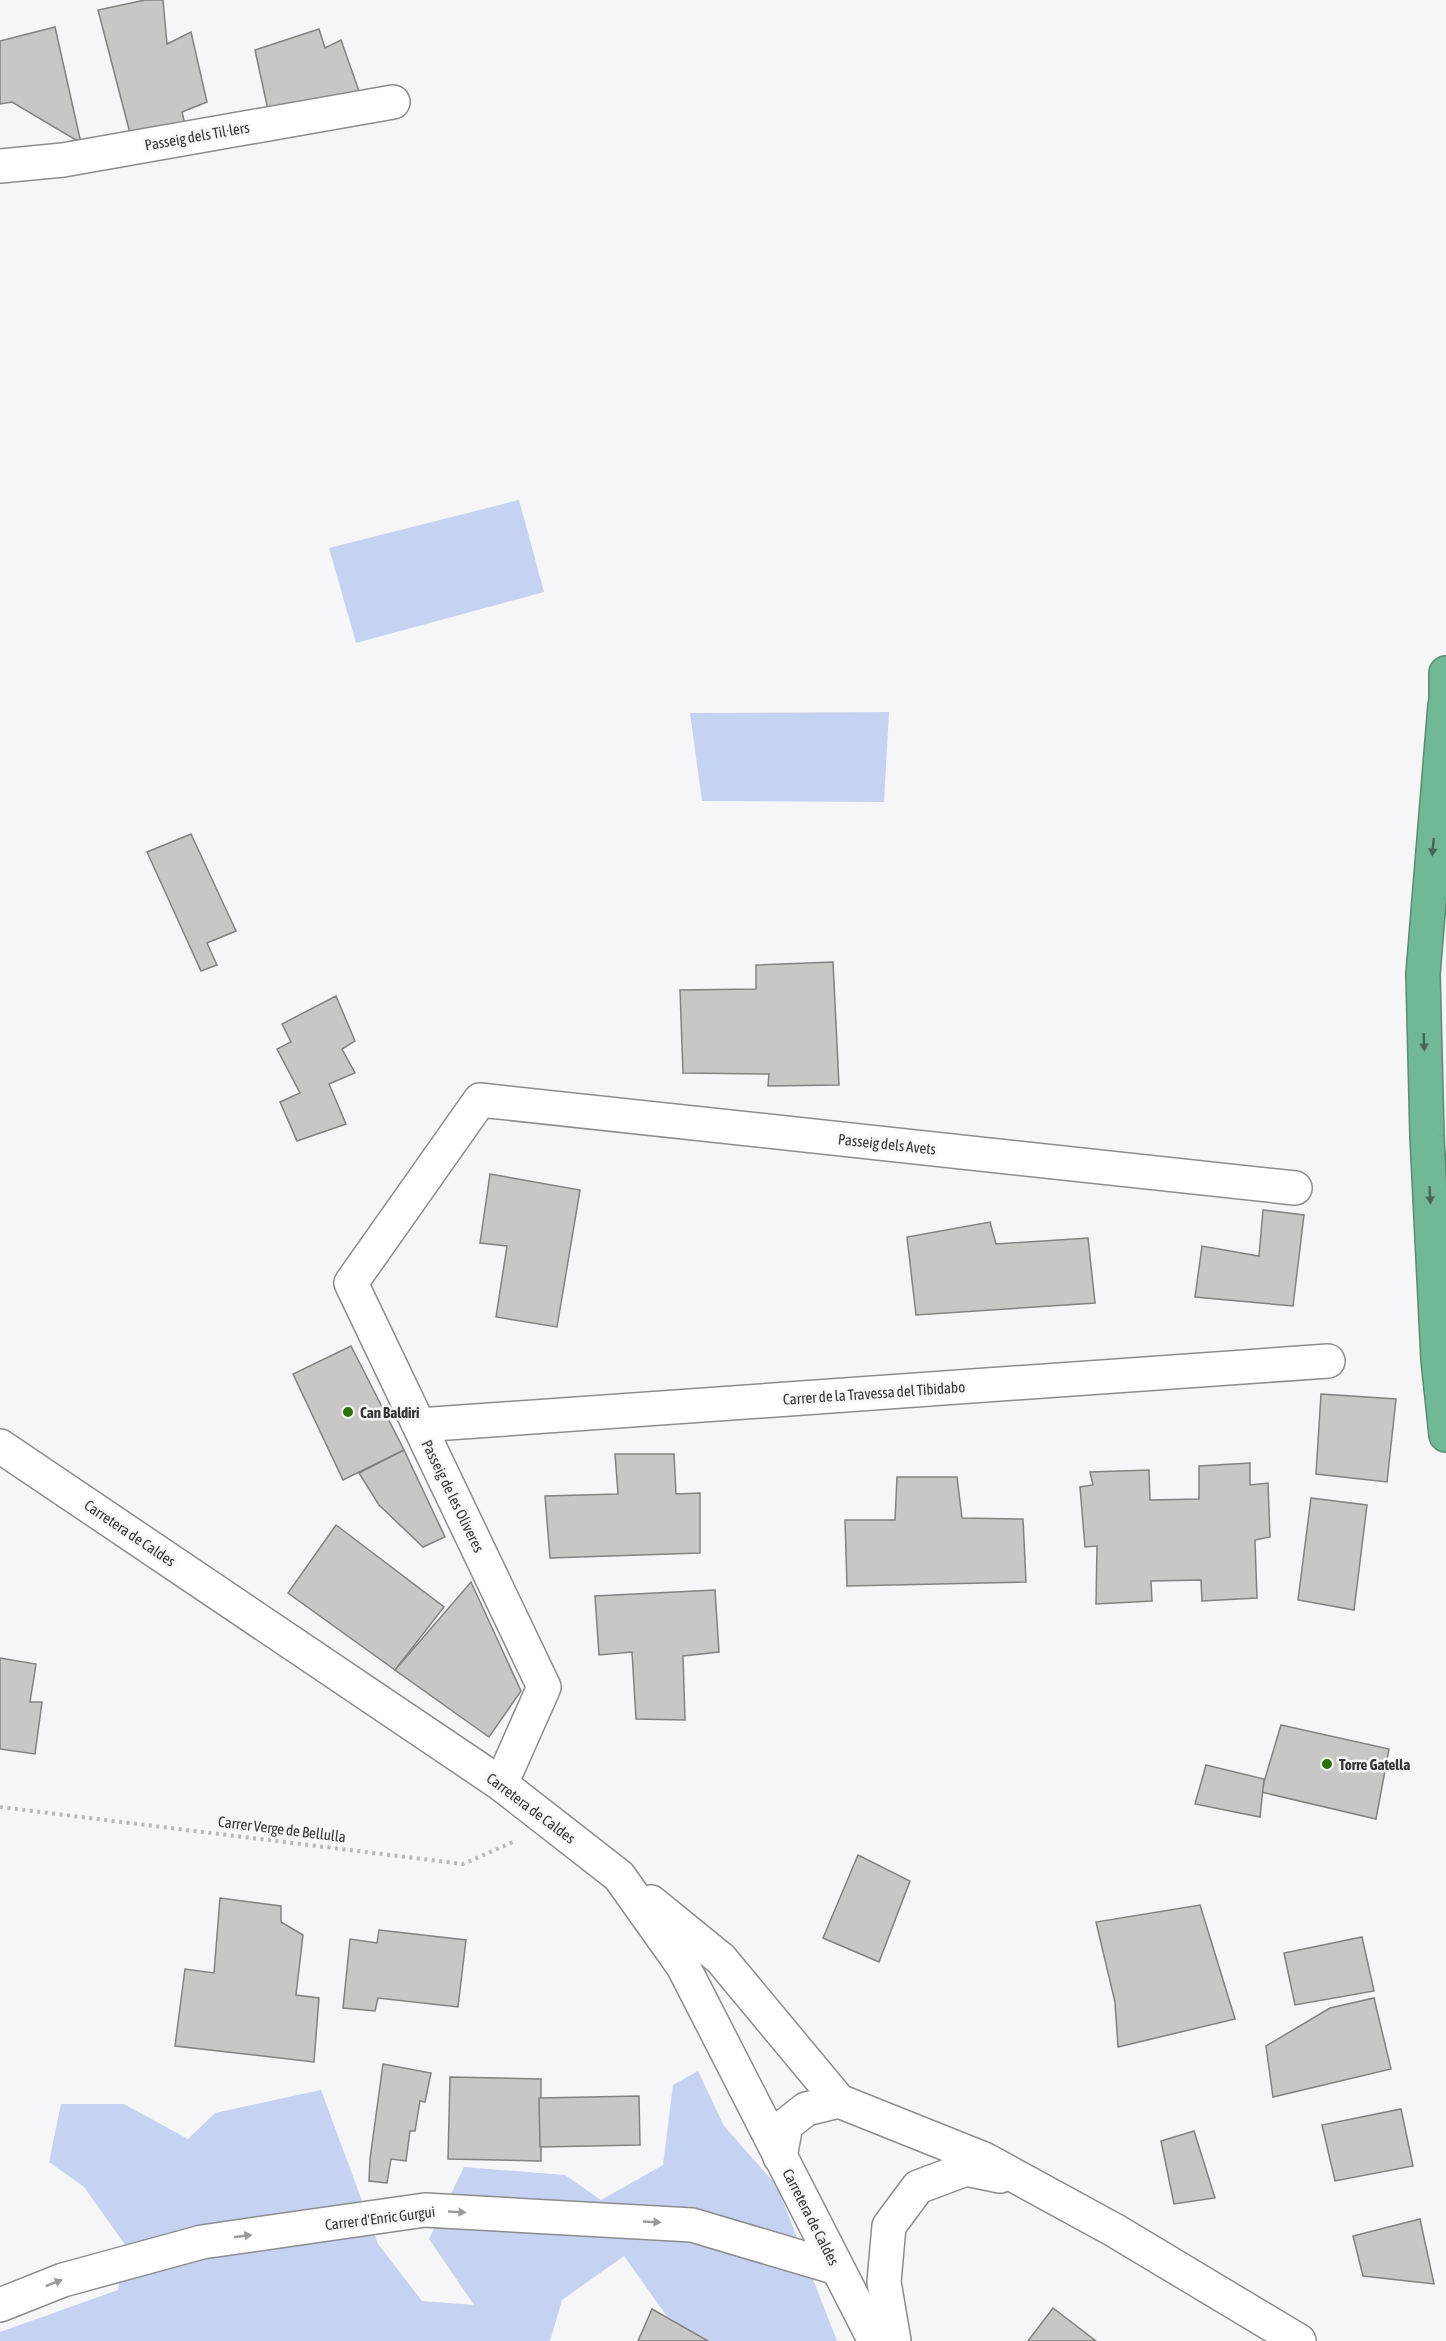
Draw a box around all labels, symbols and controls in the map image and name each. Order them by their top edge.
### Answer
street label: Passeig dels Til·lers [143,118,251,154]
one-way arrow [1428,838,1438,857]
one-way arrow [1420,1032,1429,1051]
street label: Passeig dels Avets [837,1130,937,1158]
one-way arrow [1426,1185,1435,1204]
street label: Carrer de la Travessa del Tibidabo [782,1378,966,1408]
place label: Can Baldiri [360,1404,419,1421]
marker: Can Baldiri [341,1405,355,1419]
street label: Passeig de les Oliveres [418,1437,488,1555]
street label: Carretera de Caldes [81,1496,179,1570]
place label: Torre Gatella [1339,1756,1410,1773]
marker: Torre Gatella [1320,1757,1334,1771]
street label: Carretera de Caldes [483,1769,579,1847]
street label: Carrer Verge de Bellulla [217,1813,347,1845]
street label: Carretera de Caldes [779,2166,843,2268]
street label: Carrer d'Enric Gurgui [324,2203,436,2233]
one-way arrow [448,2207,467,2216]
one-way arrow [643,2218,662,2227]
one-way arrow [234,2232,253,2241]
one-way arrow [46,2278,64,2288]

